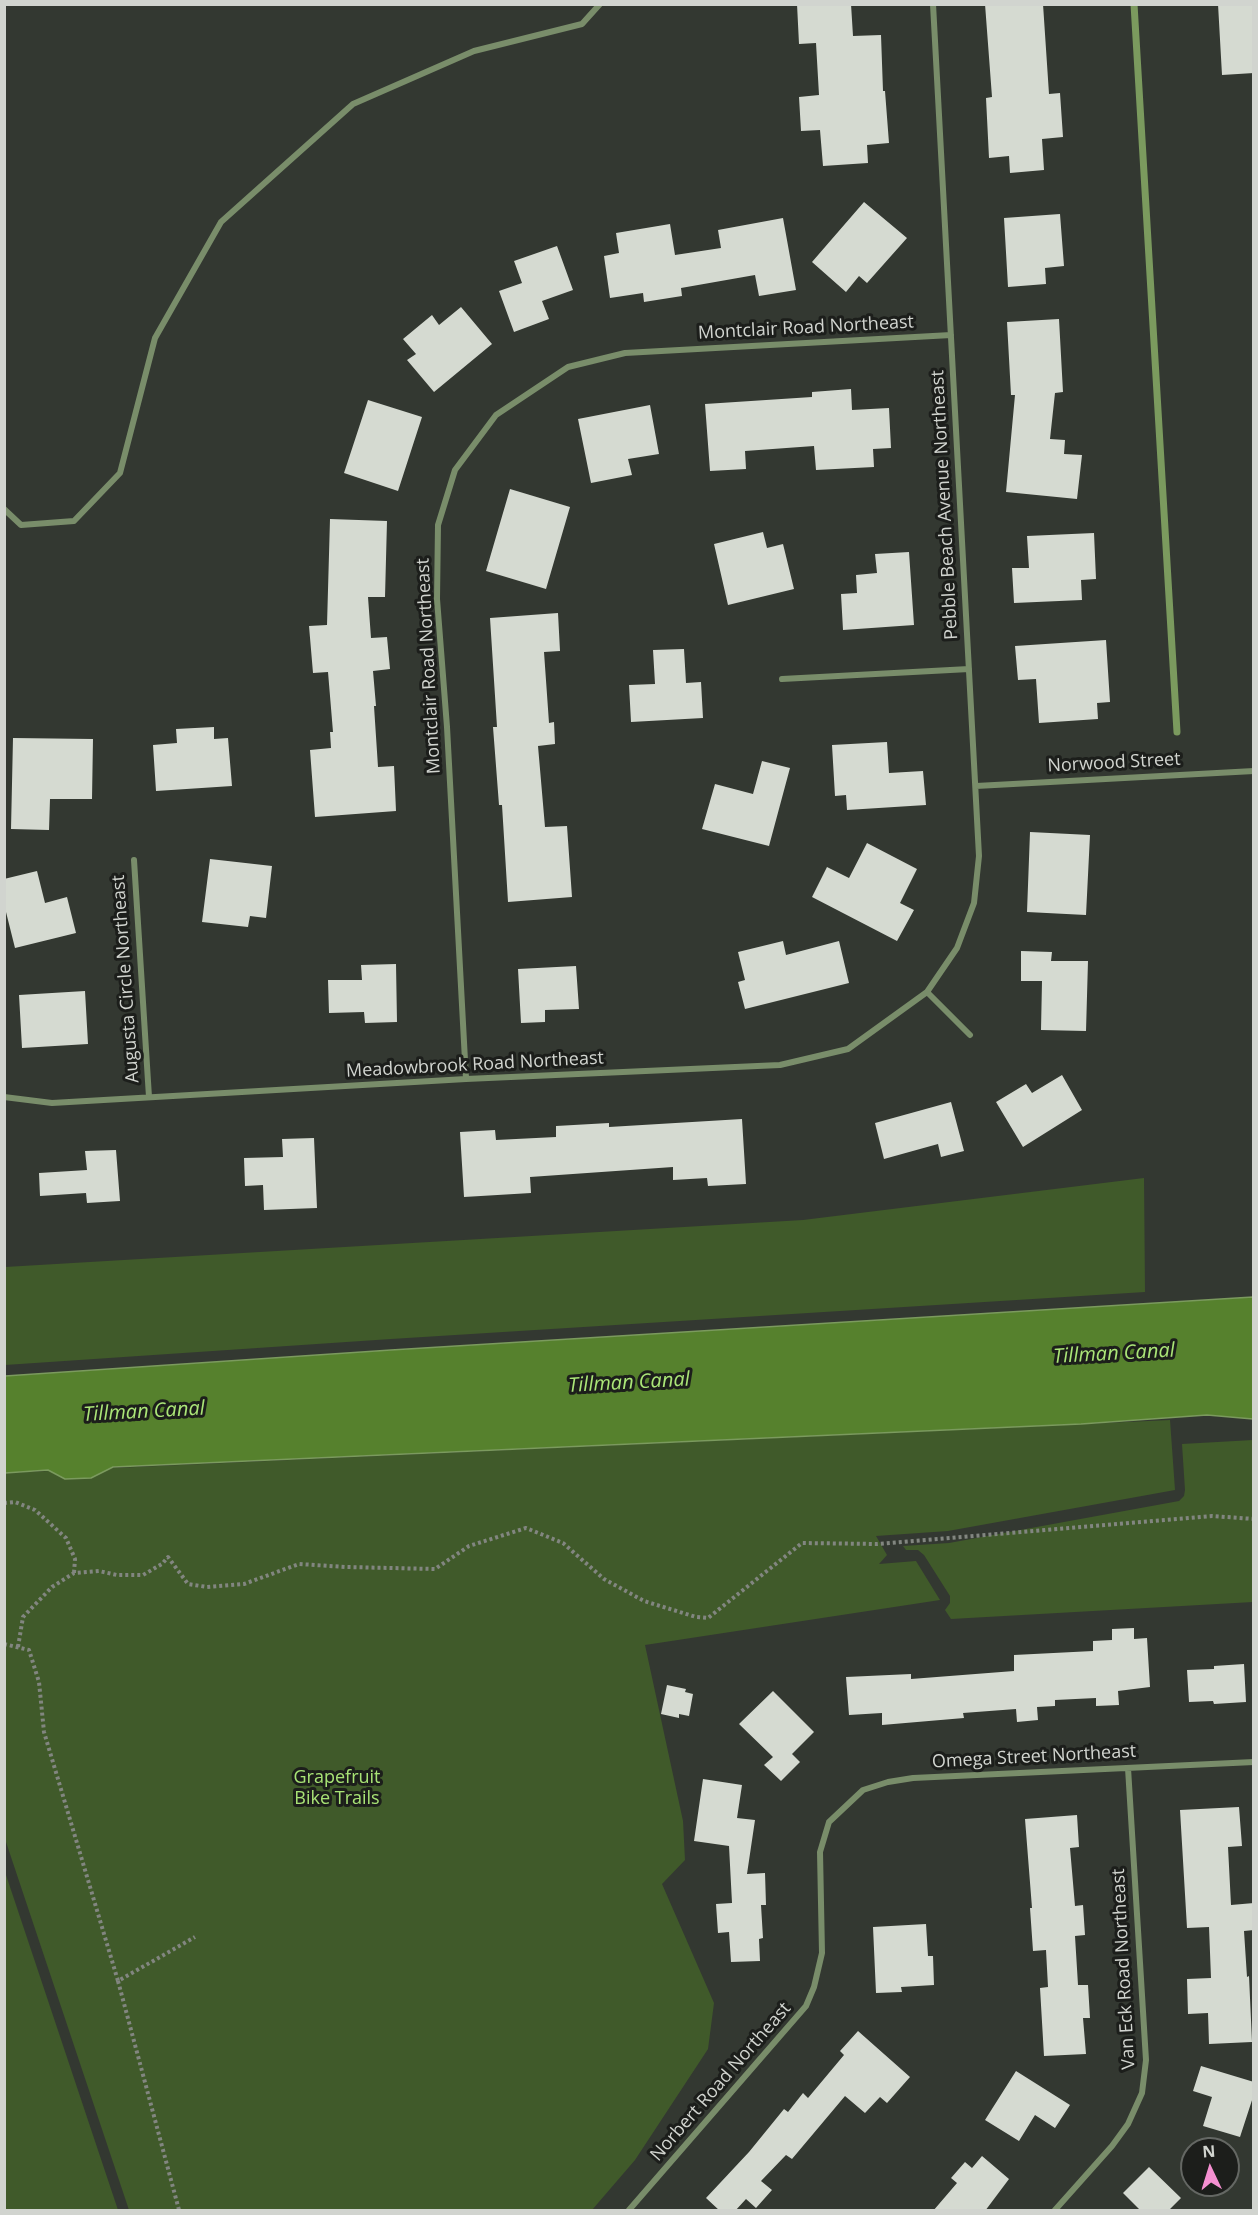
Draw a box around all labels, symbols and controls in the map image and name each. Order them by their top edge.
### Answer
street label: Montclair Road Northeast [698,312,914,344]
street label: Pebble Beach Avenue Northeast [927,370,963,640]
street label: Montclair Road Northeast [413,558,445,774]
street label: Norwood Street [1047,749,1181,777]
street label: Augusta Circle Northeast [108,874,144,1084]
street label: Meadowbrook Road Northeast [346,1047,604,1083]
water label: Tillman Canal [1053,1339,1175,1369]
water label: Tillman Canal [568,1368,690,1398]
water label: Tillman Canal [83,1397,205,1427]
street label: Omega Street Northeast [931,1741,1137,1773]
park label: Grapefruit Bike Trails [294,1767,380,1810]
street label: Van Eck Road Northeast [1108,1868,1140,2070]
street label: Norbert Road Northeast [646,1998,796,2166]
north arrow [1180,2137,1240,2197]
text: N [1202,2140,1216,2162]

